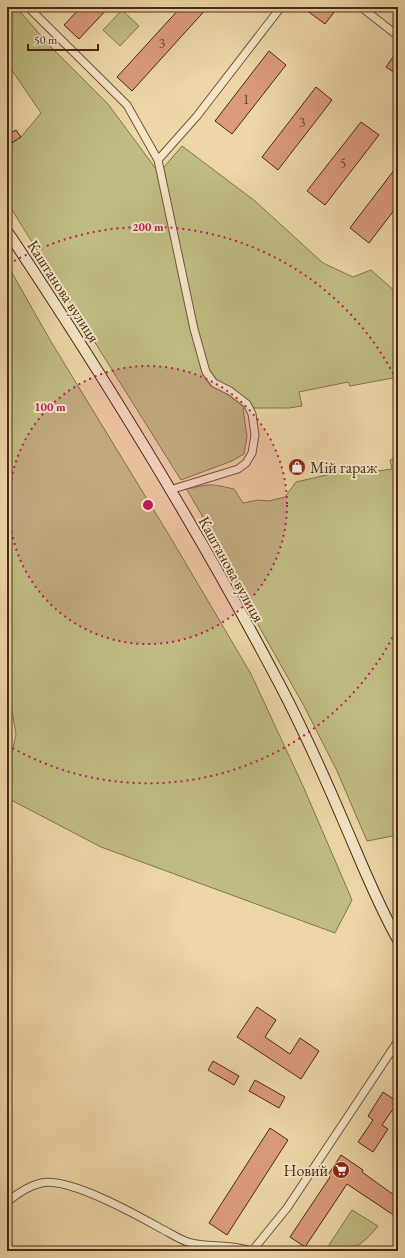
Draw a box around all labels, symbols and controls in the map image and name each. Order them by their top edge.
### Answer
scale bar [28,26,98,52]
text: 50 m [34,32,58,48]
house number: 3 [159,34,166,52]
house number: 1 [243,90,249,108]
house number: 3 [299,113,306,131]
house number: 5 [340,154,346,172]
text: 200 m [132,219,164,235]
street label: Каштанова вулиця [23,236,105,347]
text: 100 m [34,399,66,415]
shop icon: Мій гараж [287,457,307,477]
place label: Мій гараж [310,457,377,478]
centre of rings [141,498,155,512]
street label: Каштанова вулиця [194,512,269,626]
place label: Новий [283,1160,329,1181]
supermarket icon: Новий [331,1160,351,1180]

